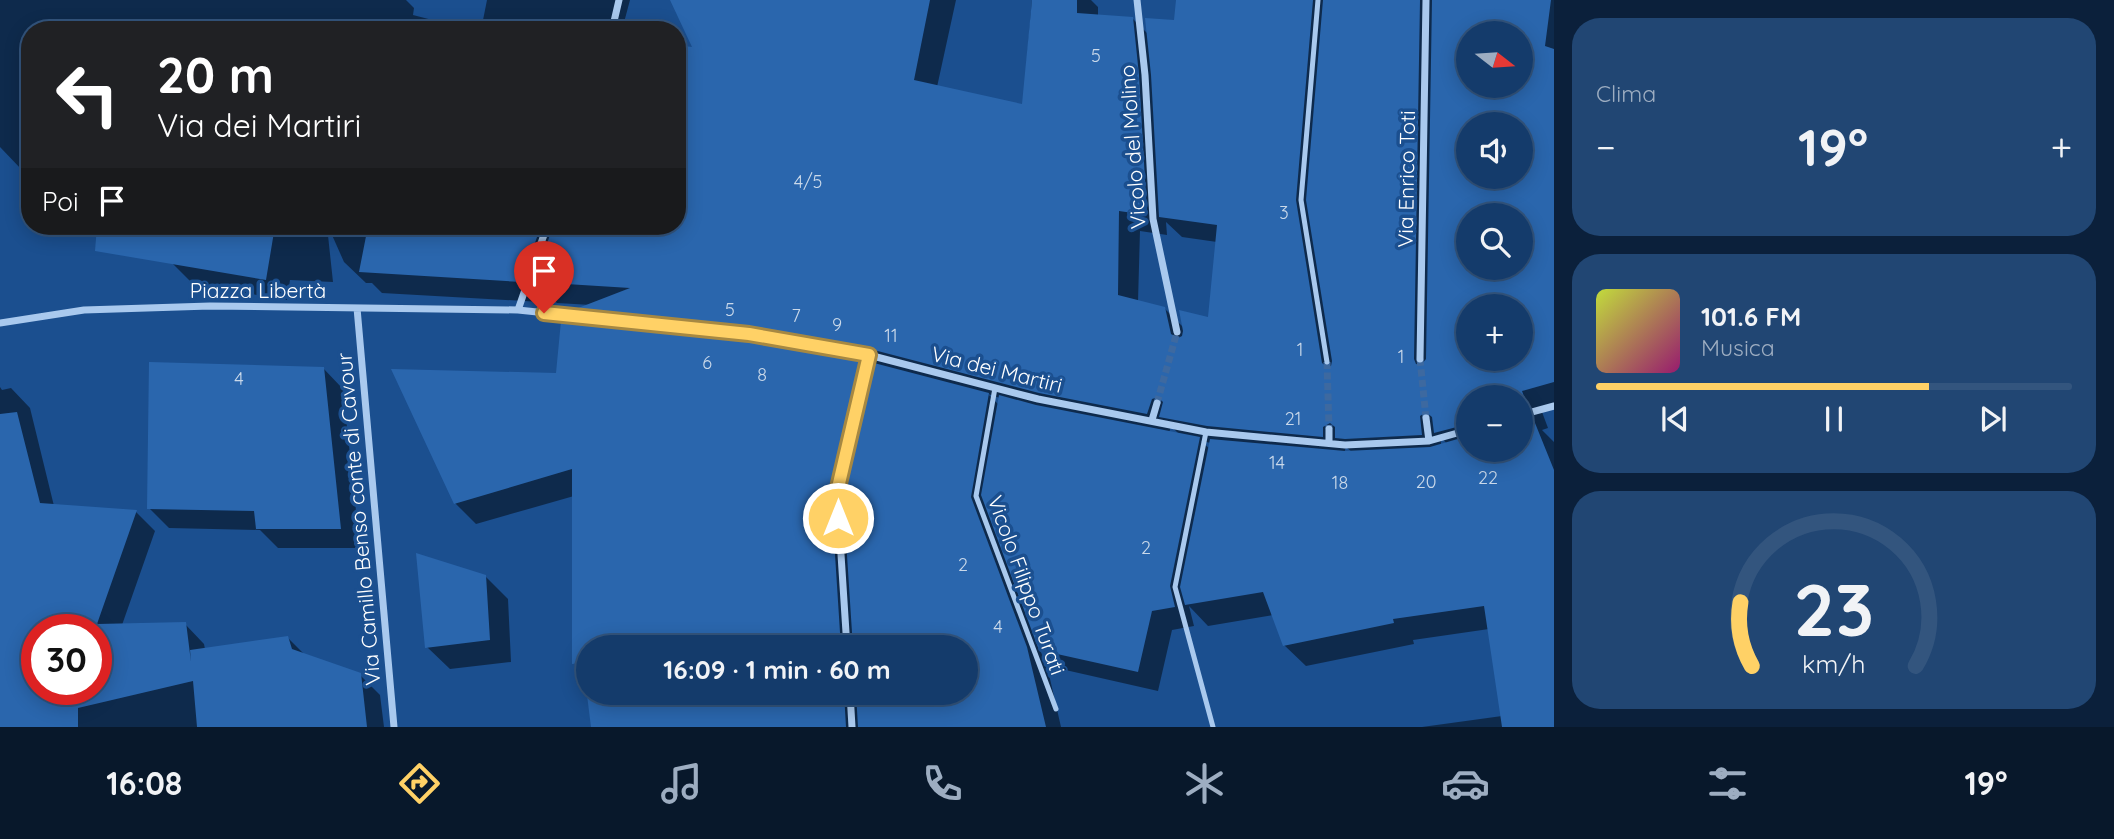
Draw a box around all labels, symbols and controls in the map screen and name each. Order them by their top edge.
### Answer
north arrow [1456,21,1533,98]
map controls [1456,21,1533,462]
text: 20 m [157,44,274,105]
house number: 5 [1091,44,1101,67]
icon: left [42,49,133,140]
street label: Vicolo del Molino [1113,64,1151,230]
text: Clima [1596,79,1656,108]
text: Via dei Martiri [157,105,361,145]
street label: Via Enrico Toti [1392,110,1420,248]
button: sound [1456,112,1533,189]
text: 19° [1798,114,1868,179]
text: − [1596,123,1616,171]
text: + [2051,123,2072,171]
house number: 4/5 [794,170,822,193]
icon: arrive [93,182,131,220]
text: Poi [42,185,79,218]
house number: 3 [1279,201,1289,224]
button: search [1456,203,1533,280]
pin [514,241,574,313]
icon: arrive [525,252,563,290]
street label: Piazza Libertà [190,277,326,303]
button: + [1456,294,1533,371]
house number: 5 [725,298,735,321]
text: 101.6 FM [1701,300,1801,333]
house number: 7 [791,304,801,327]
house number: 9 [832,313,842,336]
house number: 11 [884,324,898,347]
text: Musica [1701,333,1775,362]
house number: 1 [1297,338,1303,361]
street label: Via dei Martiri [929,340,1065,398]
house number: 1 [1398,345,1404,368]
house number: 6 [702,351,712,374]
street label: Via Camillo Benso conte di Cavour [330,352,386,686]
house number: 8 [757,363,767,386]
house number: 4 [234,367,244,390]
button: − [1456,385,1533,462]
icon: previous [1656,400,1694,438]
icon: pause [1815,400,1853,438]
icon: next [1974,400,2012,438]
house number: 21 [1285,407,1301,430]
house number: 14 [1269,451,1285,474]
house number: 22 [1478,466,1498,489]
house number: 20 [1416,470,1436,493]
house number: 18 [1332,471,1348,494]
position arrow [801,481,875,555]
street label: Vicolo Filippo Turati [982,492,1072,678]
house number: 2 [1141,536,1151,559]
house number: 2 [958,553,968,576]
text: 23 [1794,563,1874,654]
speed limit sign: 30 [21,614,112,705]
house number: 4 [993,615,1003,638]
text: km/h [1802,648,1866,679]
text: 16:09 · 1 min · 60 m [663,653,891,686]
icon: directions [395,759,444,808]
icon: music [657,759,706,808]
icon: phone [918,759,967,808]
icon: climate [1180,759,1229,808]
icon: car [1441,759,1490,808]
icon: filters [1703,759,1752,808]
text: 16:08 [106,763,182,803]
text: 19° [1964,763,2008,803]

